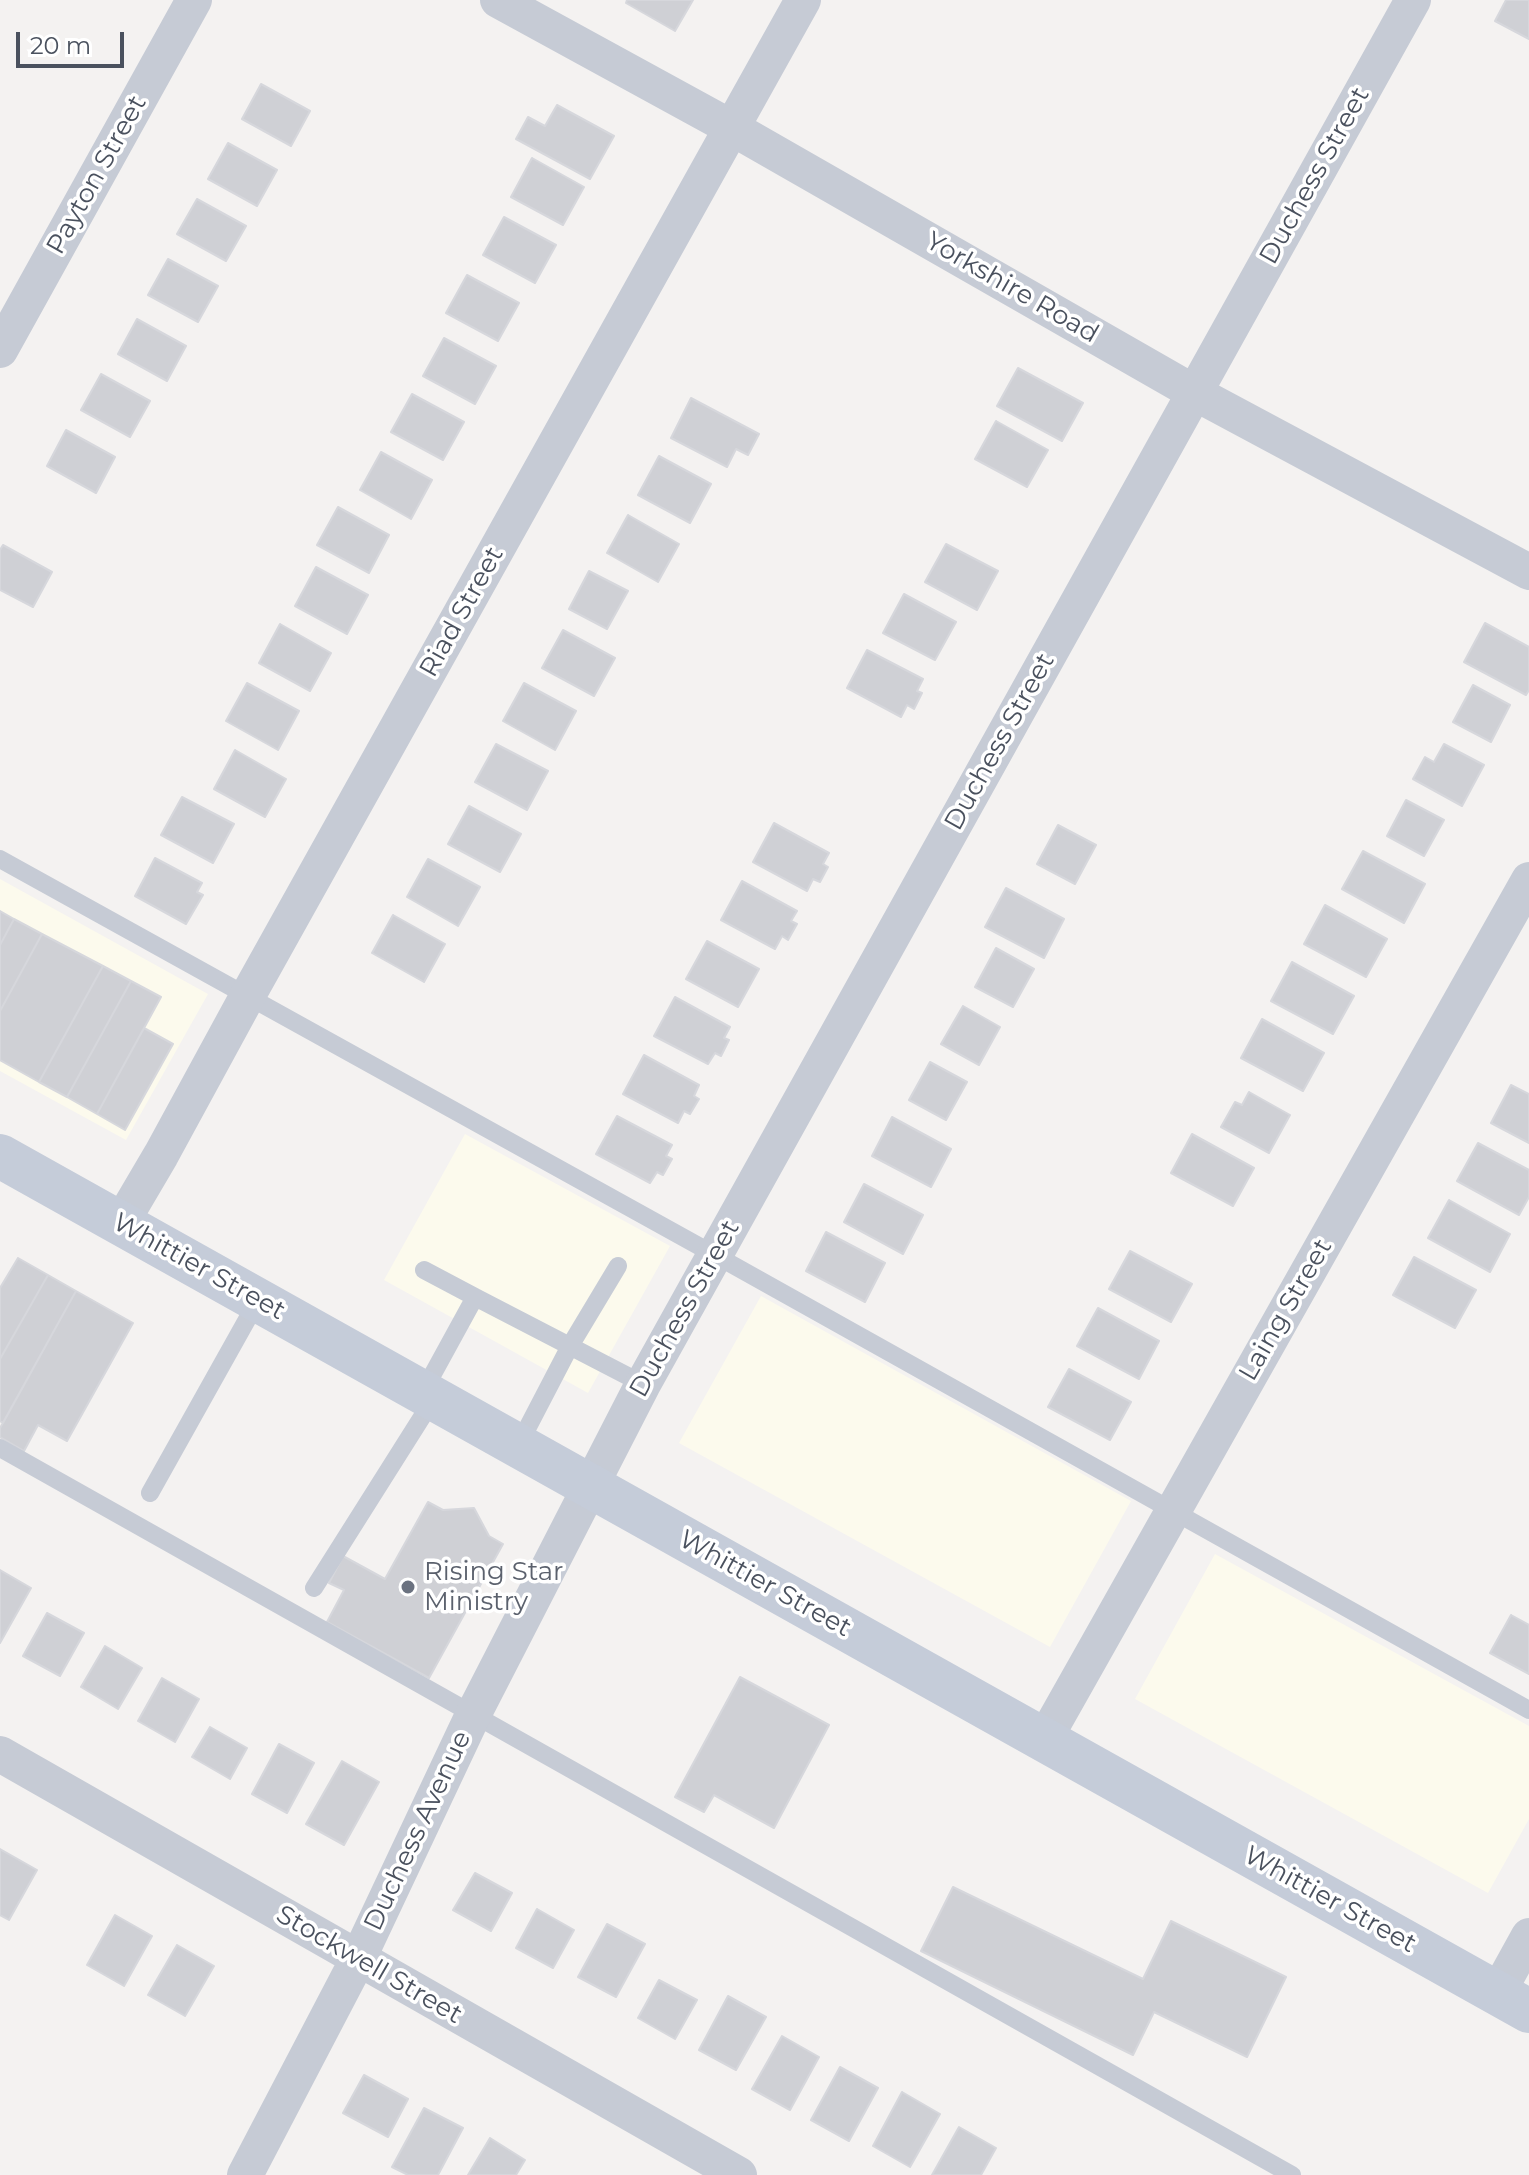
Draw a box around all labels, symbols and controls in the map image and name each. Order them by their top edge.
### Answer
scale bar [20,16,128,66]
text: 20 m [30,31,91,60]
street label: Duchess Street [1253,82,1377,270]
street label: Payton Street [41,90,153,260]
street label: Yorkshire Road [920,226,1104,350]
street label: Riad Street [413,541,511,683]
street label: Duchess Street [938,648,1062,836]
street label: Whittier Street [107,1207,291,1327]
street label: Duchess Street [623,1215,747,1403]
street label: Laing Street [1233,1234,1339,1386]
street label: Whittier Street [673,1524,857,1644]
place label: Rising Star Ministry [424,1556,563,1618]
marker: Rising Star Ministry [399,1578,417,1596]
street label: Duchess Avenue [358,1726,478,1936]
street label: Whittier Street [1238,1840,1422,1960]
street label: Stockwell Street [271,1899,467,2031]

